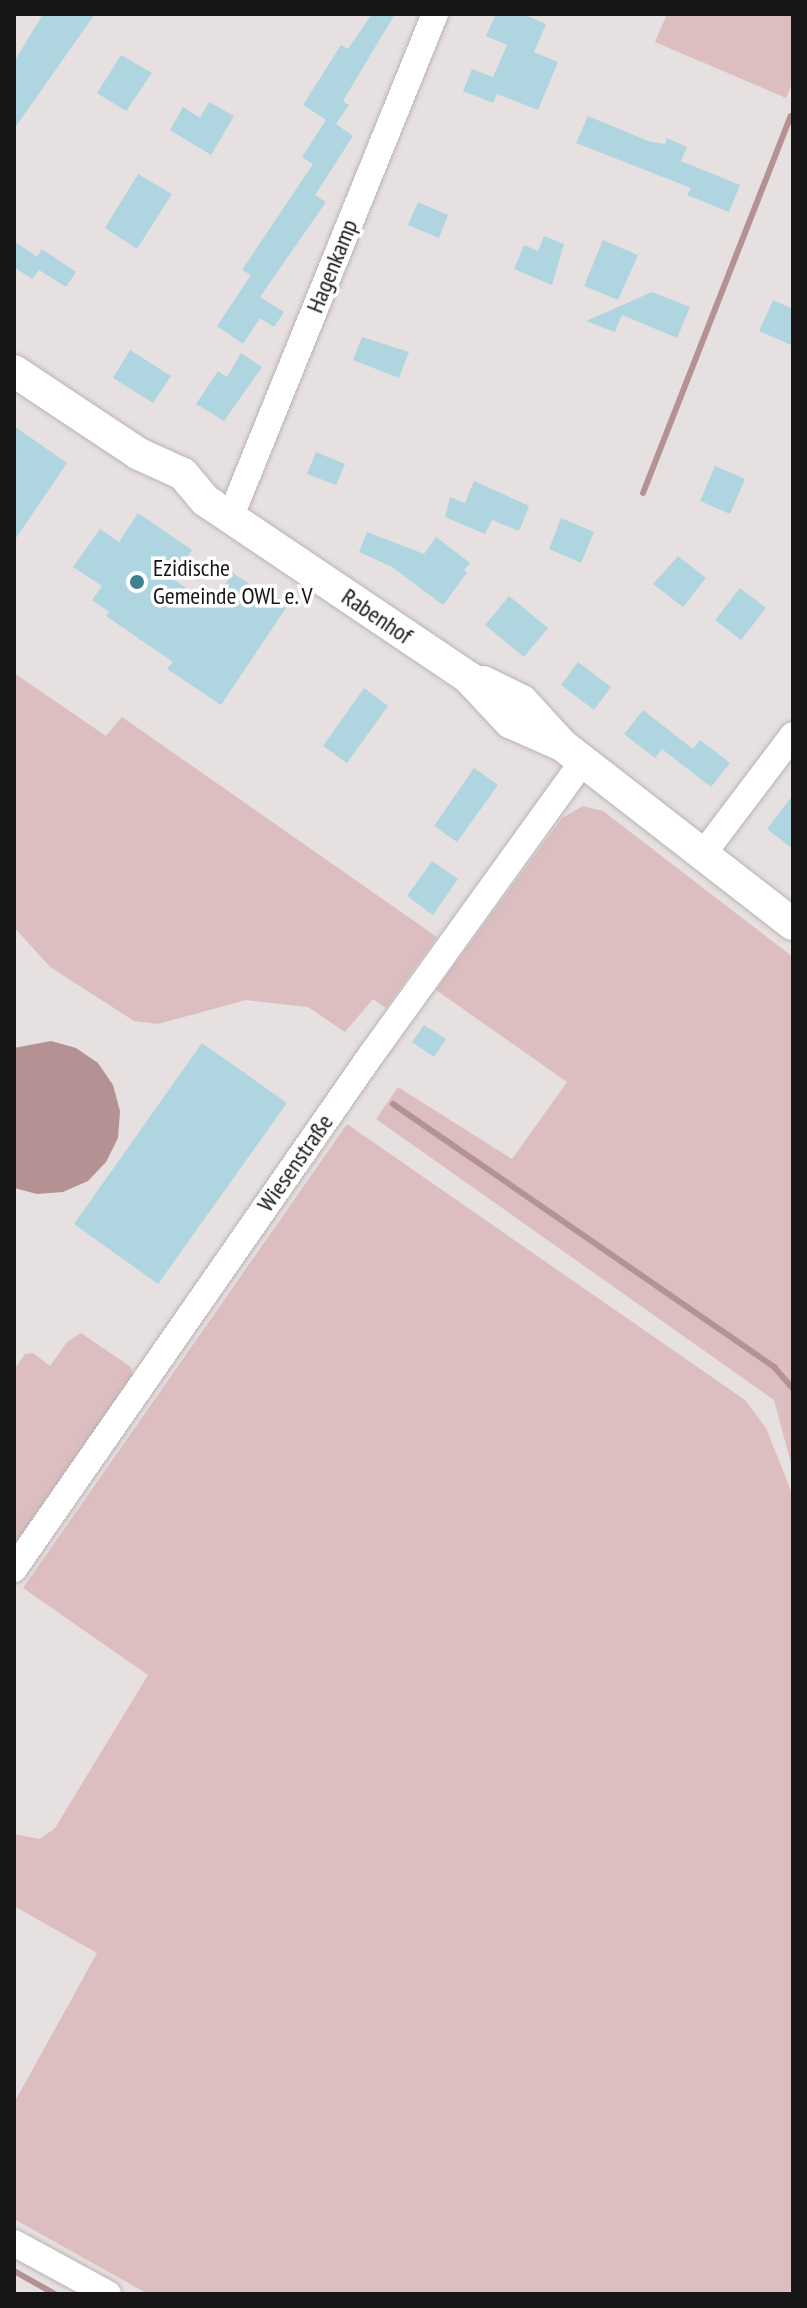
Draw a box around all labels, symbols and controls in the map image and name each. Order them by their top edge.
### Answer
street label: Hagenkamp [300,215,364,317]
place label: Ezidische Gemeinde OWL e. V [153,554,316,610]
marker: Ezidische Gemeinde OWL e. V [128,573,146,591]
street label: Rabenhof [336,582,418,650]
street label: Wiesenstraße [251,1109,339,1217]

